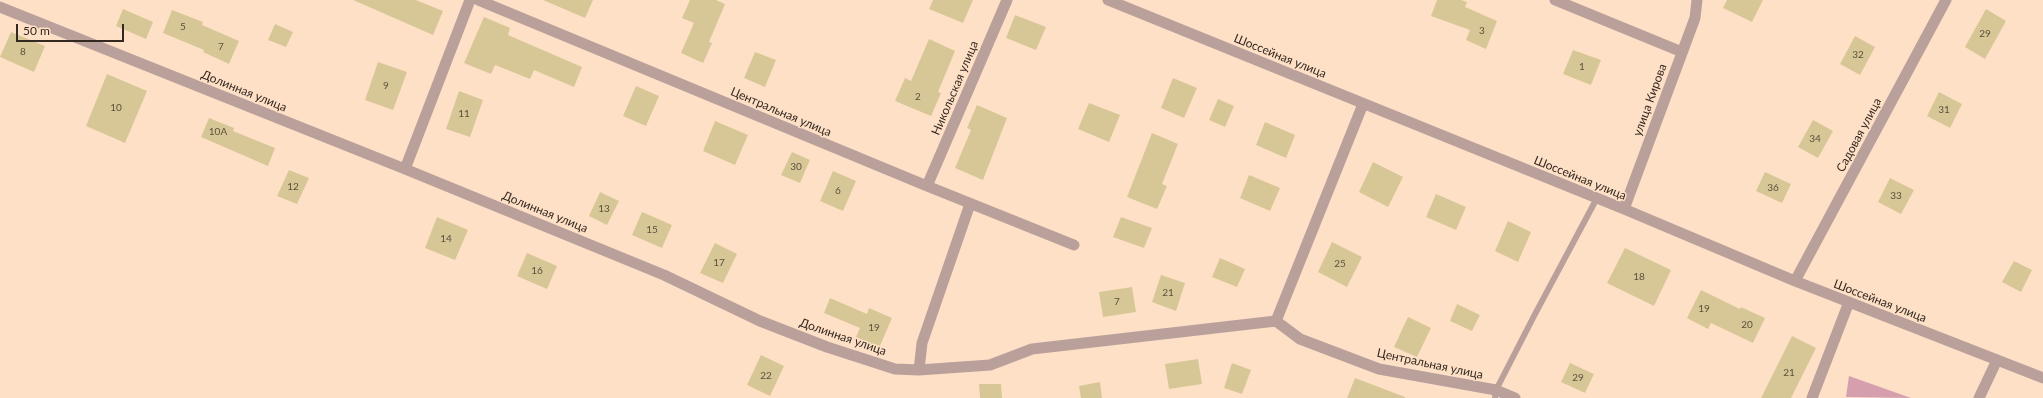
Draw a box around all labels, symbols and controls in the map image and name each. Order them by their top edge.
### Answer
scale bar [18,16,126,42]
house number: 5 [180,21,186,33]
text: 50 m [23,23,50,38]
house number: 3 [1479,25,1485,37]
house number: 29 [1979,28,1991,40]
street label: Шоссейная улица [1232,31,1328,81]
street label: Никольская улица [929,39,981,137]
house number: 7 [218,41,224,53]
house number: 8 [20,46,26,58]
house number: 32 [1852,49,1864,61]
house number: 1 [1579,61,1585,73]
street label: улица Кирова [1630,62,1670,138]
street label: Долинная улица [199,67,289,115]
house number: 9 [383,80,389,92]
street label: Центральная улица [728,84,834,140]
house number: 2 [915,91,921,103]
street label: Садовая улица [1833,96,1885,174]
house number: 10 [110,102,122,114]
house number: 31 [1938,104,1950,116]
house number: 11 [458,108,470,120]
house number: 10А [209,126,227,138]
house number: 34 [1809,133,1821,145]
street label: Шоссейная улица [1532,153,1628,203]
house number: 30 [790,161,802,173]
house number: 12 [287,181,299,193]
house number: 36 [1767,182,1779,194]
house number: 6 [835,185,841,197]
street label: Долинная улица [500,188,590,236]
house number: 33 [1890,190,1902,202]
house number: 13 [598,203,610,215]
house number: 15 [646,224,658,236]
house number: 14 [440,233,452,245]
house number: 17 [713,257,725,269]
house number: 25 [1334,258,1346,270]
house number: 16 [531,265,543,277]
house number: 18 [1633,271,1645,283]
street label: Шоссейная улица [1831,277,1929,325]
house number: 21 [1162,287,1174,299]
house number: 7 [1114,296,1120,308]
house number: 19 [1698,303,1710,315]
street label: Долинная улица [798,315,888,359]
house number: 20 [1741,319,1753,331]
house number: 19 [868,322,880,334]
street label: Центральная улица [1376,346,1484,382]
house number: 21 [1783,367,1795,379]
house number: 22 [760,370,772,382]
house number: 29 [1572,372,1584,384]

